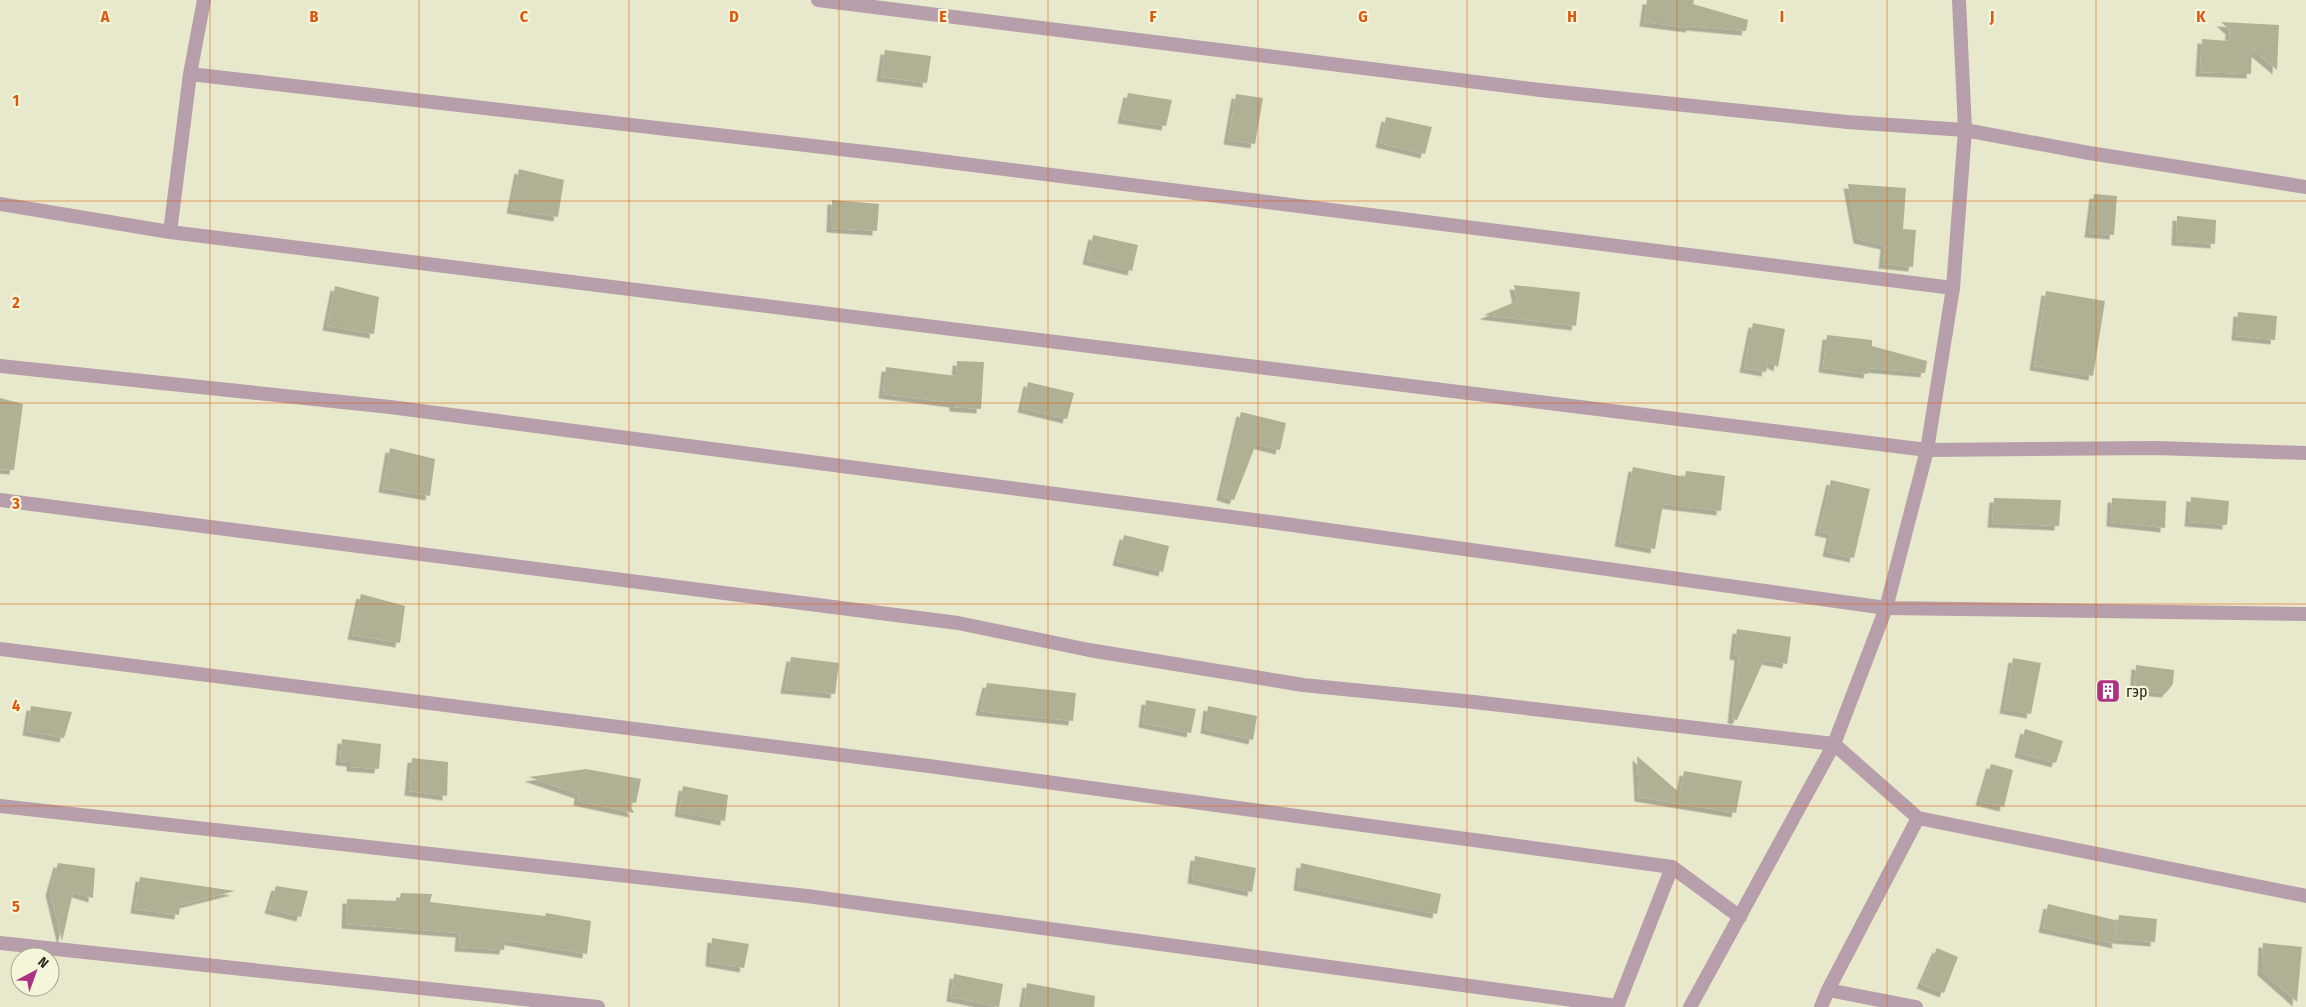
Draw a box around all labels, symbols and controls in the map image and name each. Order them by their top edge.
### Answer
text: A [100,7,110,26]
text: B [310,7,319,26]
text: C [520,7,529,26]
text: D [729,7,739,26]
text: E [939,7,947,26]
text: F [1149,7,1157,26]
text: G [1358,7,1368,26]
text: H [1567,7,1577,26]
text: I [1780,7,1784,26]
text: J [1989,7,1994,26]
text: K [2196,7,2206,26]
text: 1 [13,91,19,110]
text: 2 [11,293,20,312]
text: 3 [11,494,20,513]
building icon: гэр [2095,678,2121,704]
place label: гэр [2126,682,2148,701]
text: 4 [12,696,20,715]
text: 5 [12,897,20,916]
north arrow [10,947,60,997]
text: N [34,953,52,972]

